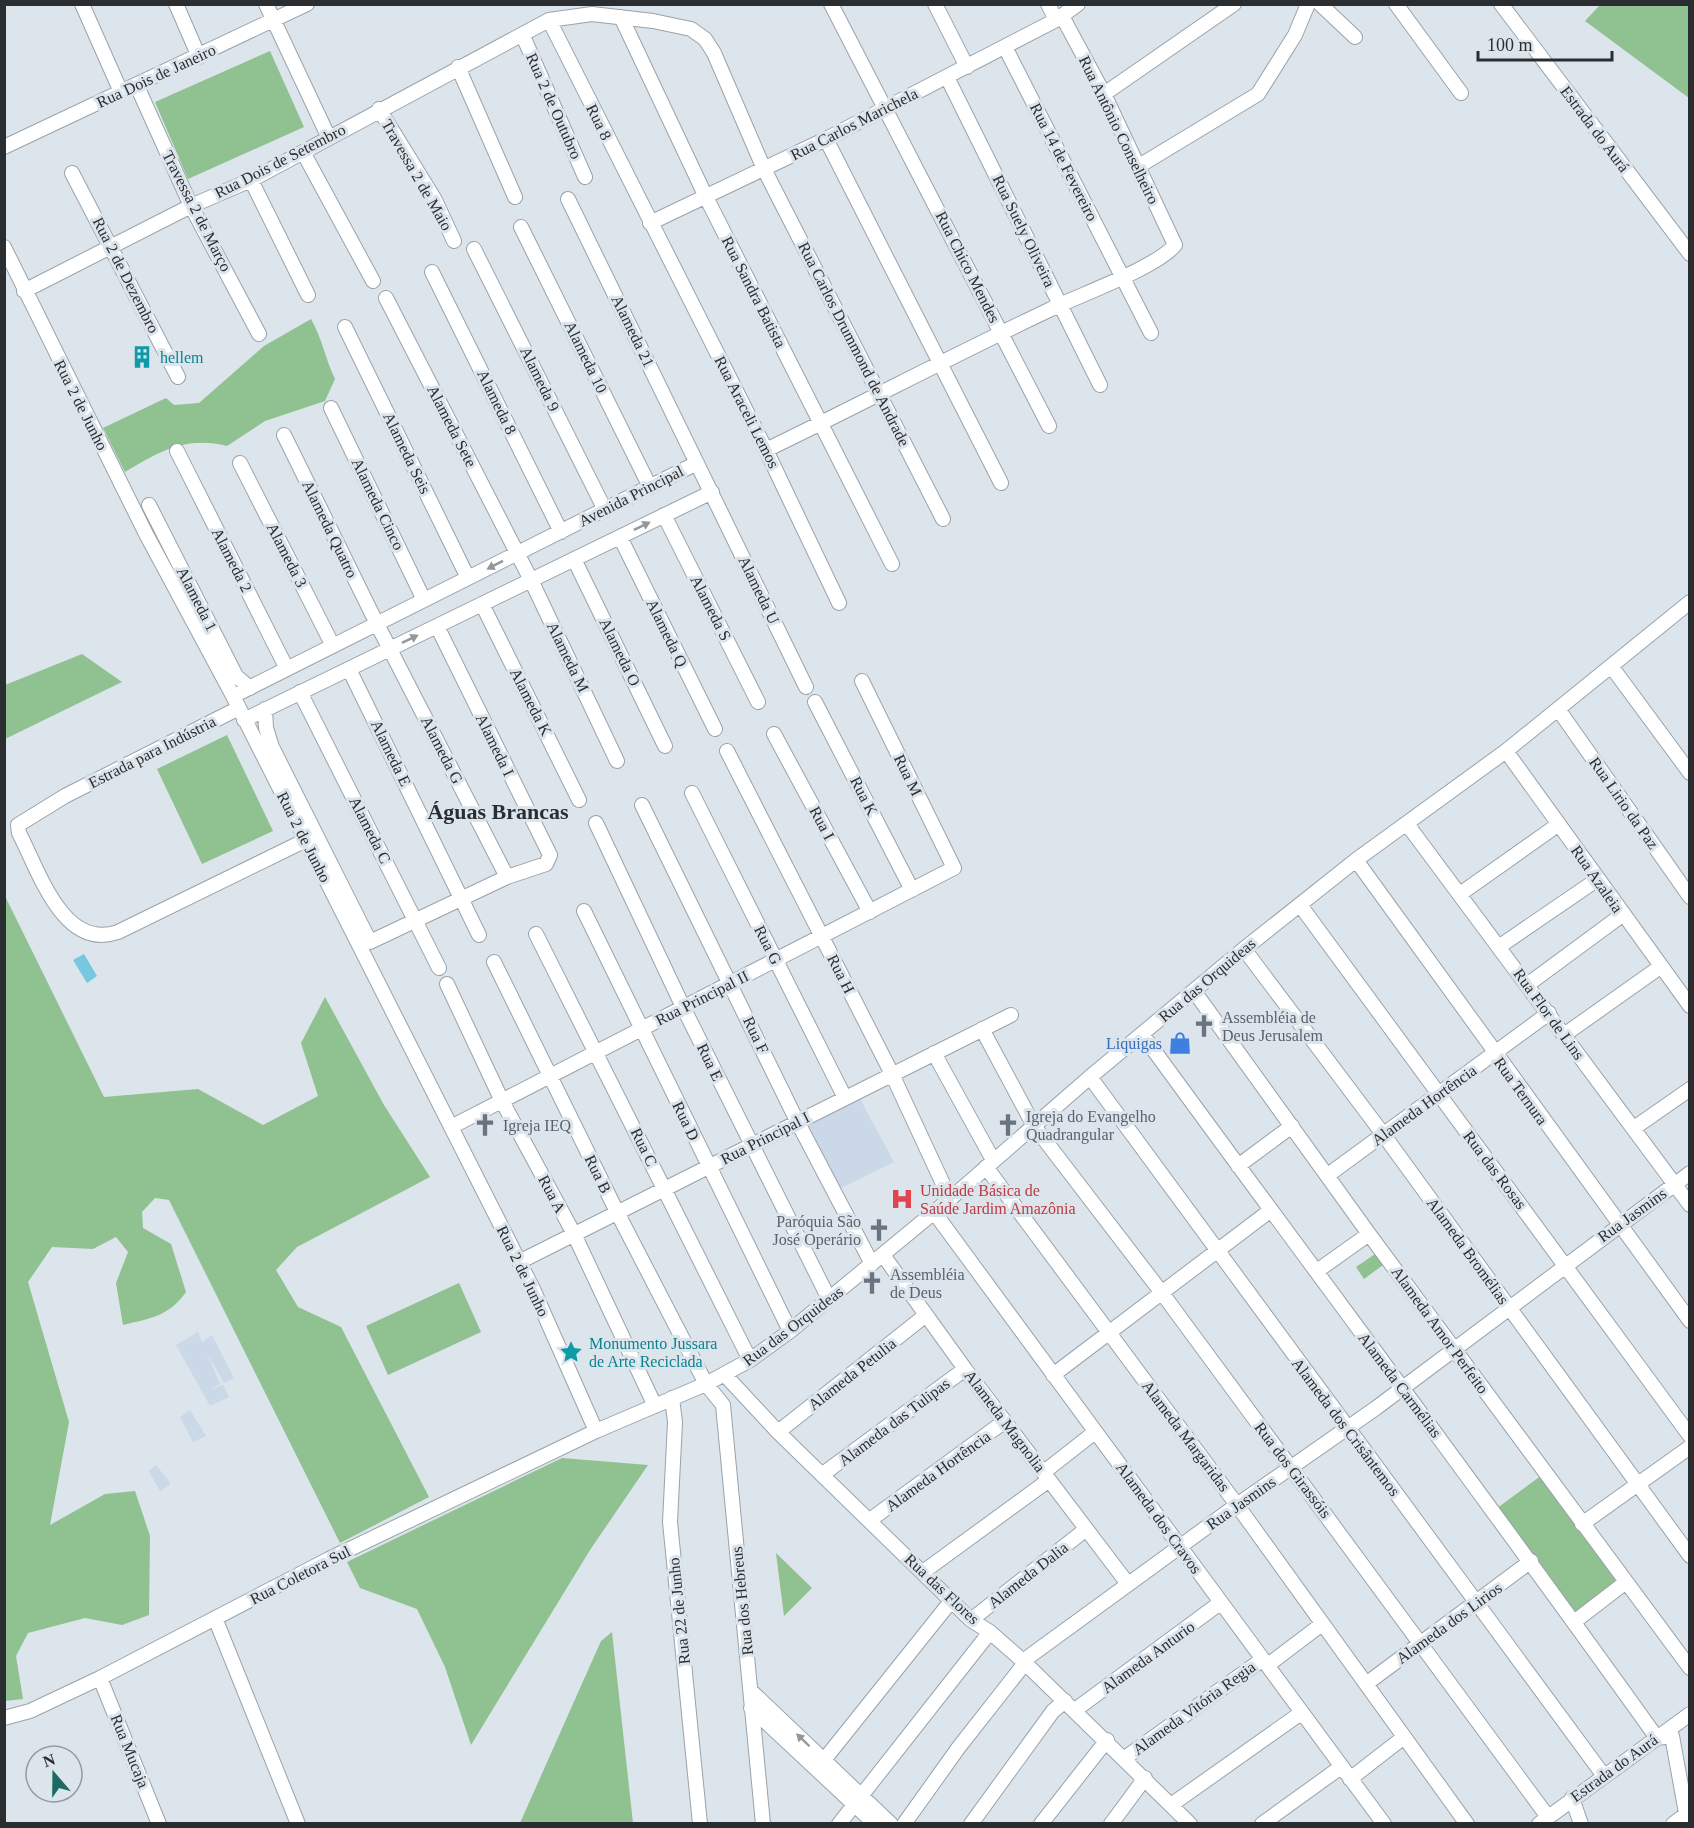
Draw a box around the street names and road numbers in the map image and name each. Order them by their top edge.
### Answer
street label: Rua Dois de Janeiro [94,41,218,111]
street label: Rua 2 de Outubro [523,50,585,162]
street label: Rua Antônio Conselheiro [1076,53,1162,207]
street label: Estrada do Aurá [1557,83,1633,175]
street label: Rua Carlos Marichela [788,85,920,163]
street label: Rua 14 de Fevereiro [1027,100,1101,224]
street label: Rua 8 [583,101,615,143]
street label: Travessa 2 de Maio [378,117,456,233]
street label: Rua Dois de Setembro [212,121,348,201]
street label: Travessa 2 de Março [158,148,235,275]
street label: Rua Suely Oliveira [989,172,1059,290]
street label: Rua Chico Mendes [933,208,1003,326]
street label: Rua 2 de Dezembro [89,214,163,336]
street label: Rua Sandra Batista [719,234,789,350]
street label: Rua Carlos Drummond de Andrade [795,239,913,449]
street label: Alameda 21 [608,292,658,370]
street label: Alameda 10 [561,318,611,396]
street label: Alameda 9 [517,344,563,414]
street label: Rua Araceli Lemos [711,353,783,471]
street label: Rua 2 de Junho [51,357,111,453]
street label: Alameda 8 [474,367,520,437]
street label: Alameda Sete [424,382,480,470]
street label: Alameda Seis [380,410,434,496]
street label: Alameda Cinco [348,455,408,553]
street label: Avenida Principal [576,462,687,531]
street label: Alameda Quatro [299,478,361,580]
street label: Alameda 3 [264,520,310,590]
street label: Alameda 2 [209,525,255,595]
street label: Alameda U [735,553,783,627]
street label: Alameda 1 [174,564,220,634]
street label: Alameda S [687,573,735,643]
street label: Alameda Q [643,596,691,670]
street label: Alameda O [596,615,644,689]
street label: Alameda M [544,619,592,695]
street label: Alameda K [507,665,555,739]
street label: Alameda I [473,711,517,779]
street label: Estrada para Indústria [86,713,219,792]
street label: Alameda G [418,713,466,787]
street label: Alameda E [368,717,414,789]
street label: Rua M [891,752,925,798]
street label: Rua Lirio da Paz [1586,754,1662,852]
street label: Rua K [847,774,881,819]
street label: Rua 2 de Junho [274,789,334,885]
street label: Alameda C [346,794,394,866]
street label: Rua I [806,804,838,842]
street label: Rua Azaleia [1568,842,1626,916]
street label: Rua G [751,923,785,968]
street label: Rua das Orquideas [1155,935,1259,1026]
street label: Rua H [824,952,858,997]
street label: Rua Flor de Lins [1510,965,1588,1063]
street label: Rua Principal II [653,967,752,1030]
street label: Rua F [740,1014,772,1056]
street label: Rua E [694,1041,726,1083]
street label: Rua Ternura [1491,1054,1551,1128]
street label: Alameda Hortência [1369,1061,1479,1149]
street label: Rua D [669,1099,703,1143]
street label: Rua Principal I [718,1108,812,1168]
street label: Rua C [627,1125,661,1169]
street label: Rua das Rosas [1460,1128,1530,1212]
street label: Rua B [581,1152,615,1196]
street label: Rua A [535,1172,569,1216]
street label: Rua Jasmins [1594,1184,1670,1246]
street label: Alameda Bromélias [1424,1194,1512,1308]
street label: Rua 2 de Junho [494,1223,552,1319]
street label: Alameda Amor Perfeito [1388,1263,1492,1397]
street label: Rua das Orquideas [740,1283,847,1370]
street label: Alameda Carmélias [1355,1329,1445,1441]
street label: Alameda Petulia [805,1335,899,1413]
street label: Alameda dos Crisântemos [1289,1355,1403,1499]
street label: Alameda Magnolia [960,1367,1049,1476]
street label: Alameda das Tulipas [835,1375,953,1470]
street label: Alameda Margaridas [1138,1377,1233,1495]
street label: Rua dos Girassóis [1251,1419,1335,1521]
street label: Alameda Hortência [883,1427,993,1515]
street label: Alameda dos Cravos [1113,1459,1205,1577]
street label: Rua Jasmins [1203,1473,1279,1533]
street label: Alameda Dalia [985,1539,1071,1611]
street label: Rua Coletora Sul [247,1542,353,1608]
street label: Rua dos Hebreus [728,1546,756,1656]
street label: Rua das Flores [901,1550,983,1628]
street label: Rua 22 de Junho [665,1557,693,1665]
street label: Alameda dos Lirios [1393,1579,1505,1667]
street label: Alameda Anturio [1098,1618,1198,1696]
street label: Alameda Vitória Regia [1129,1658,1259,1759]
street label: Rua Mucaja [107,1712,152,1791]
street label: Estrada do Aurá [1567,1731,1661,1805]

